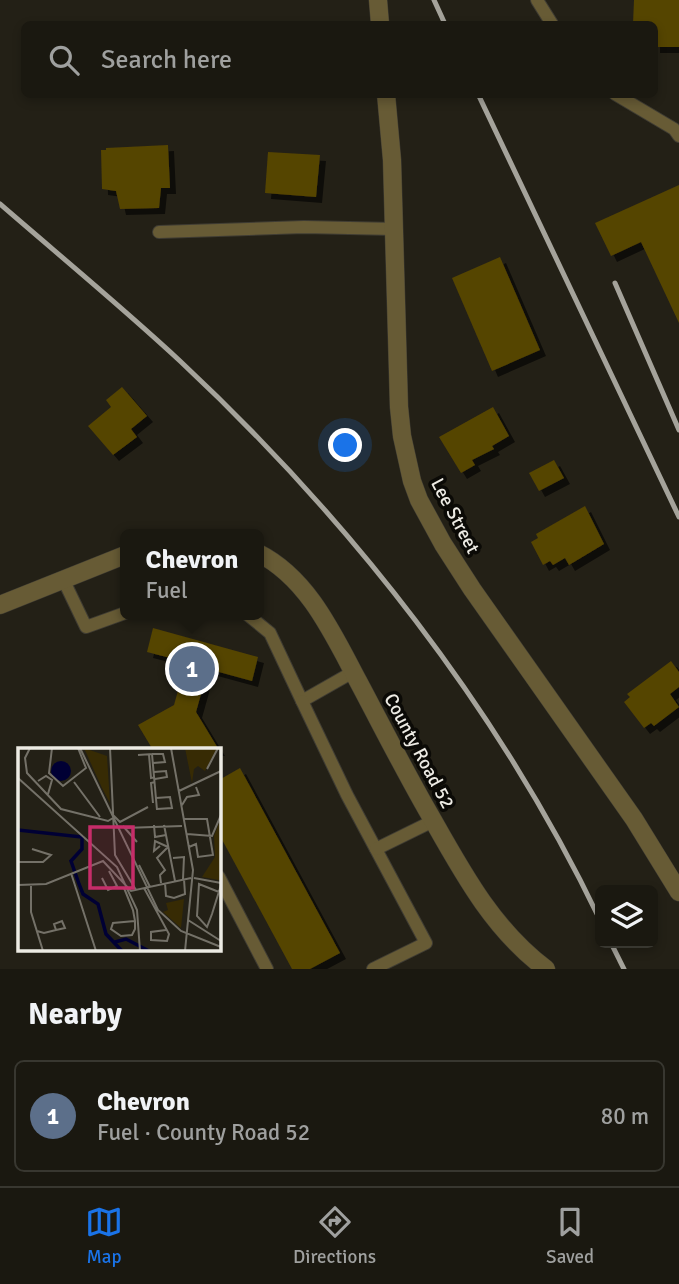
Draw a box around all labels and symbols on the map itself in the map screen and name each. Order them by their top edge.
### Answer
your location [328,428,362,462]
street label: Lee Street [425,474,485,558]
pin: 1 [169,643,215,695]
street label: County Road 52 [379,689,459,813]
inset map [18,748,220,951]

